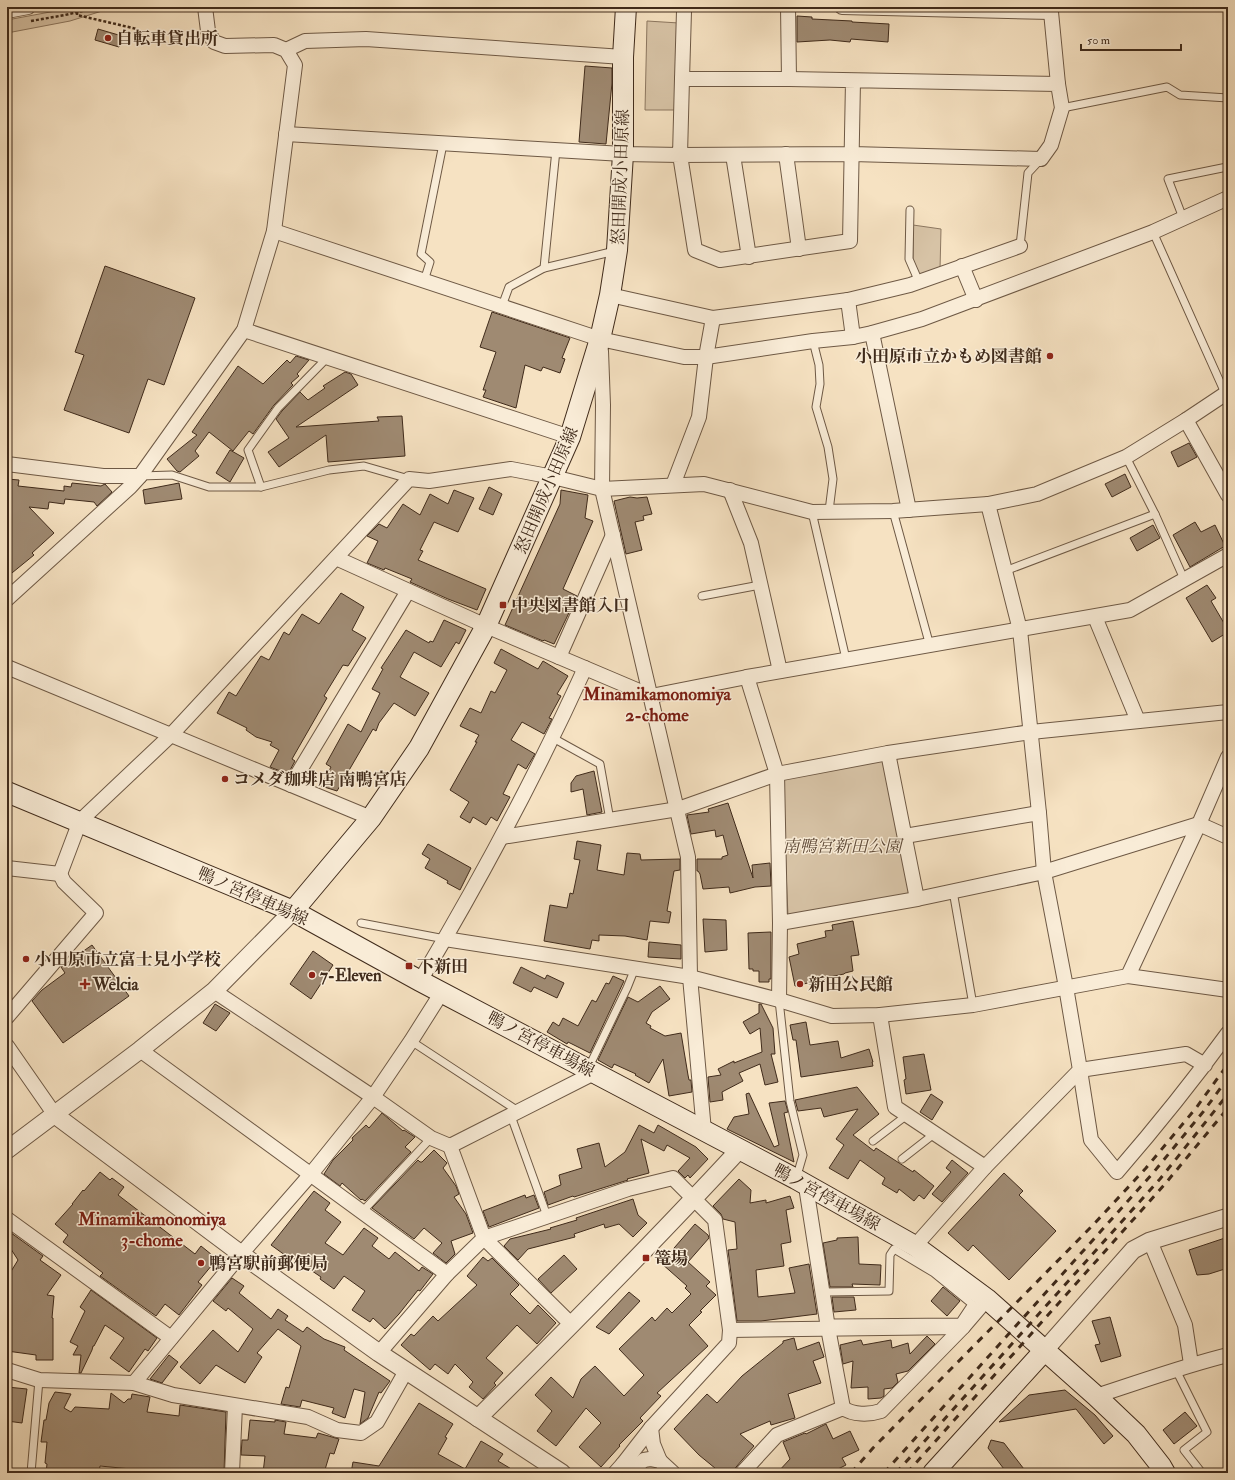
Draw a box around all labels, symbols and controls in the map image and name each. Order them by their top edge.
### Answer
scale bar [1081,26,1181,52]
place label: 自転車貸出所 [116,28,218,49]
marker: 自転車貸出所 [103,33,113,43]
text: 50 m [1087,33,1111,48]
street label: 怒田開成小田原線 [608,109,633,245]
place label: 小田原市立かもめ図書館 [855,346,1042,367]
marker: 小田原市立かもめ図書館 [1045,351,1055,361]
street label: 怒田開成小田原線 [510,423,583,557]
place label: 中央図書館入口 [511,595,630,616]
marker: 中央図書館入口 [498,600,508,610]
district label: Minamikamonomiya 2-chome [582,683,732,727]
place label: コメダ珈琲店 南鴨宮店 [233,769,407,790]
marker: コメダ珈琲店 南鴨宮店 [220,774,230,784]
park label: 南鴨宮新田公園 [783,836,904,857]
street label: 鴨ノ宮停車場線 [194,863,311,930]
place label: 小田原市立富士見小学校 [34,949,221,970]
marker: 小田原市立富士見小学校 [21,954,31,964]
place label: 下新田 [417,956,468,977]
marker: 下新田 [404,961,414,971]
place label: 7-Eleven [320,965,382,986]
marker: 7-Eleven [307,970,317,980]
place label: Welcia [92,974,140,995]
place label: 新田公民館 [808,974,893,995]
marker: Welcia [80,979,90,989]
marker: 新田公民館 [795,979,805,989]
street label: 鴨ノ宮停車場線 [483,1007,598,1082]
street label: 鴨ノ宮停車場線 [770,1159,884,1235]
district label: Minamikamonomiya 3-chome [77,1208,227,1252]
place label: 篭場 [654,1248,688,1269]
place label: 鴨宮駅前郵便局 [209,1253,328,1274]
marker: 篭場 [641,1253,651,1263]
marker: 鴨宮駅前郵便局 [196,1258,206,1268]

